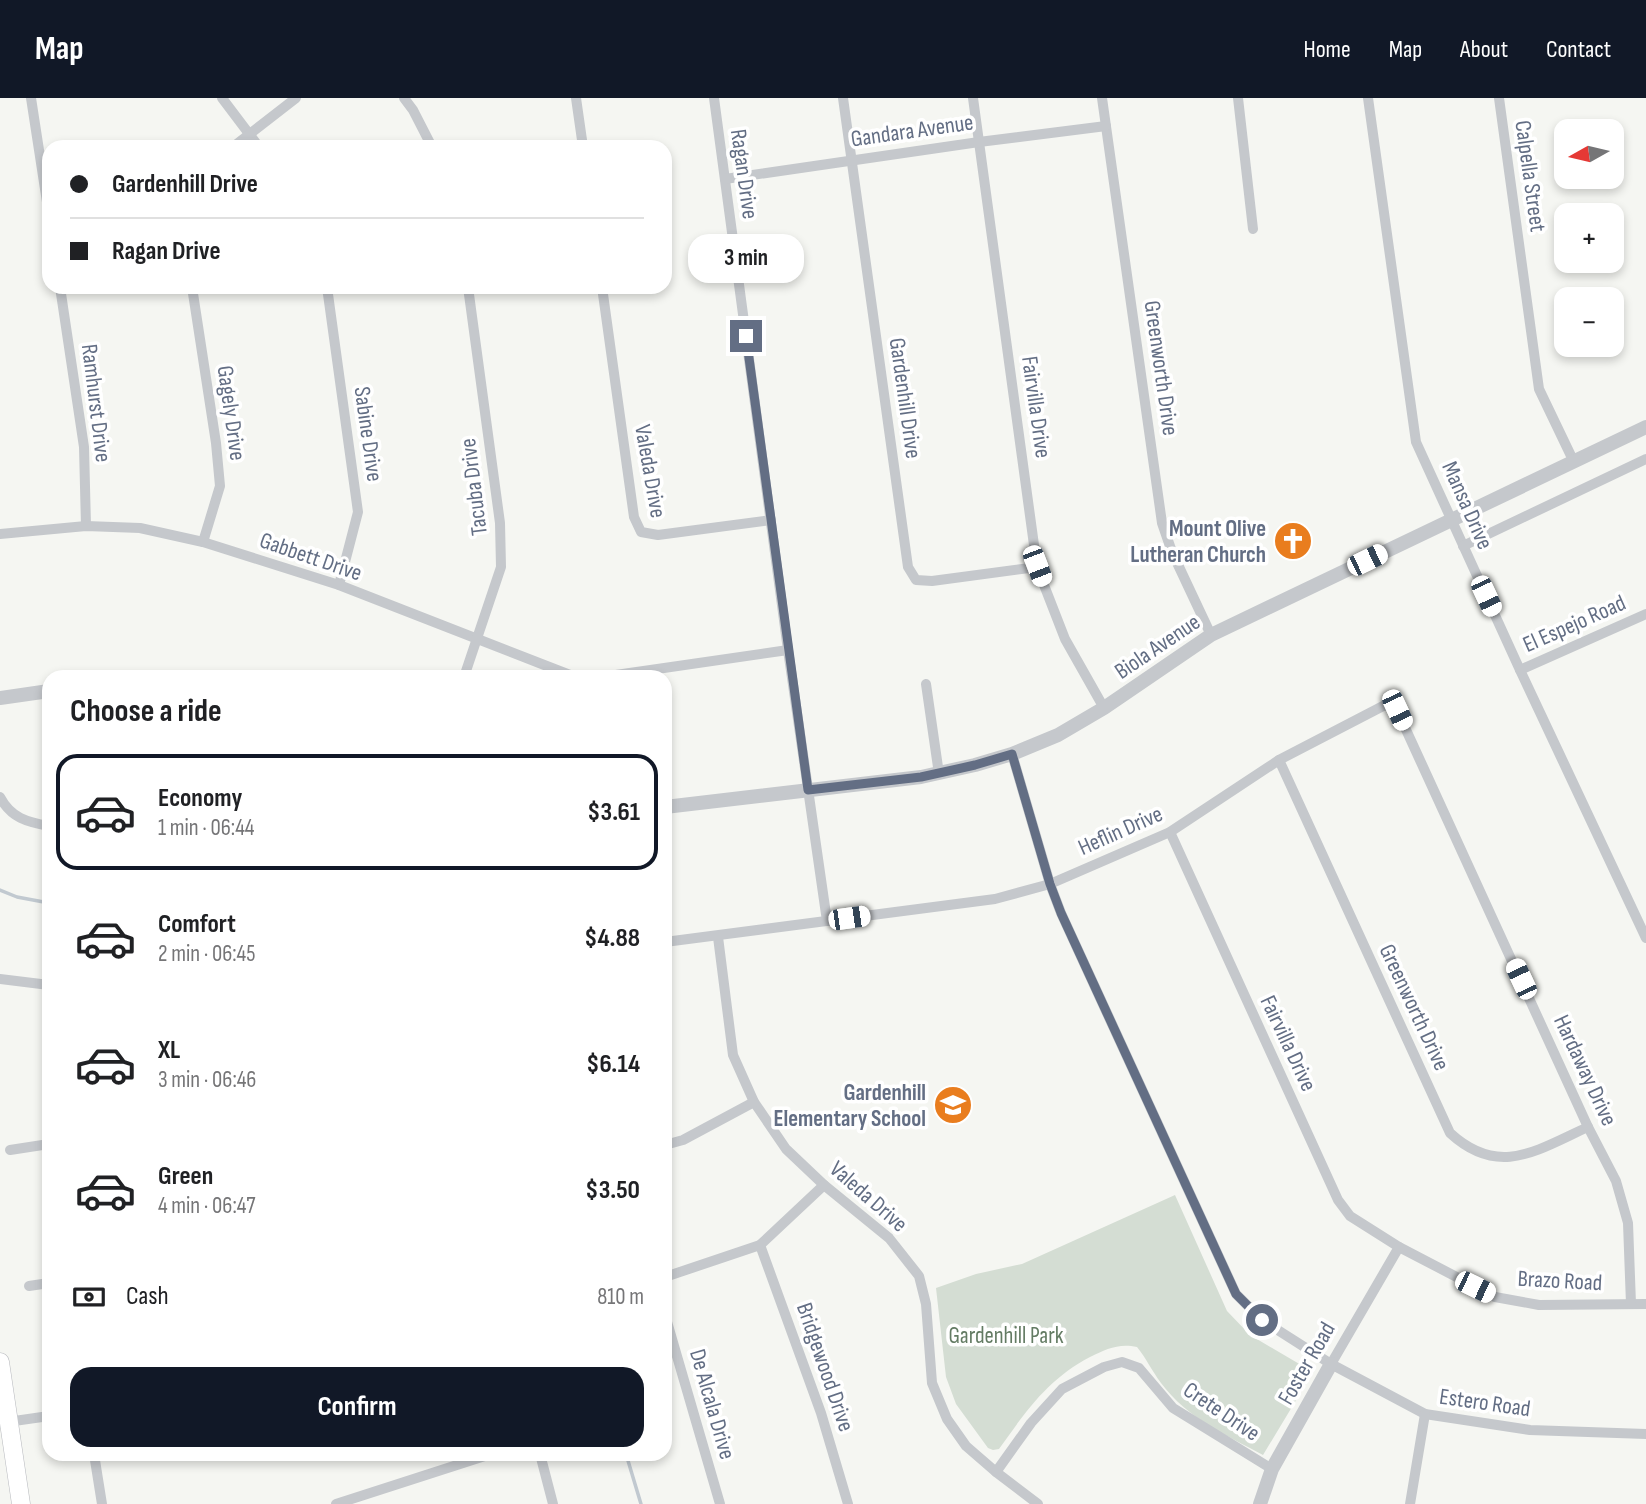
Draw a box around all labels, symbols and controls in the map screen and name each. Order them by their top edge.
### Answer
text: Map [35,29,84,69]
text: Home [1303,35,1351,64]
text: Map [1389,35,1422,64]
text: About [1460,35,1508,64]
text: Contact [1546,35,1611,64]
street label: Gandara Avenue [849,109,975,153]
street label: Calpella Street [1508,119,1552,234]
north arrow [1554,119,1624,189]
map controls [1554,119,1624,357]
street label: Ragan Drive [724,127,764,221]
text: Gardenhill Drive [112,169,258,200]
button: + [1554,203,1624,273]
callout: 3 min [688,234,804,284]
text: Ragan Drive [112,236,221,267]
text: 3 min [724,244,768,272]
button: − [1554,287,1624,357]
street label: Greenworth Drive [1138,299,1184,437]
route end [730,320,762,352]
street label: Gardenhill Drive [883,336,927,460]
street label: Ramhurst Drive [75,342,117,464]
street label: Fairvilla Drive [1015,354,1057,460]
street label: Gagely Drive [210,364,252,462]
street label: Sabine Drive [348,385,389,483]
street label: Valeda Drive [628,422,672,520]
street label: Tacuba Drive [454,437,494,537]
street label: Mansa Drive [1435,457,1499,554]
place label: Mount Olive Lutheran Church [1130,515,1266,569]
church icon: Mount Olive Lutheran Church [1272,520,1314,562]
street label: Gabbett Drive [256,526,365,587]
car [1344,541,1391,579]
car [1020,543,1055,589]
car [1468,573,1505,619]
street label: El Espejo Road [1519,589,1630,659]
street label: Biola Avenue [1109,608,1206,686]
car [1379,687,1416,733]
text: Choose a ride [70,692,222,731]
icon: car [74,781,137,844]
text: Economy [158,783,242,814]
text: $3.61 [587,797,640,828]
street label: Heflin Drive [1074,800,1167,862]
text: 1 min · 06:44 [158,814,255,842]
car [827,905,872,931]
icon: car [74,907,137,970]
text: Comfort [158,909,236,940]
text: $4.88 [584,923,640,954]
text: 2 min · 06:45 [158,940,256,968]
street label: Greenworth Drive [1373,940,1456,1075]
car [1503,956,1540,1002]
street label: Fairvilla Drive [1254,991,1322,1096]
street label: Hardaway Drive [1547,1011,1623,1130]
icon: car [74,1033,137,1096]
text: XL [158,1035,180,1066]
text: $6.14 [586,1049,640,1080]
text: 3 min · 06:46 [158,1066,256,1094]
place label: Gardenhill Elementary School [774,1079,926,1133]
school or university icon: Gardenhill Elementary School [932,1084,974,1126]
street label: Valeda Drive [824,1155,913,1238]
icon: car [74,1159,137,1222]
text: Green [158,1161,213,1192]
text: $3.50 [585,1175,640,1206]
text: 4 min · 06:47 [158,1192,255,1220]
street label: Brazo Road [1517,1265,1603,1297]
car [1452,1268,1499,1306]
icon: cash [70,1278,108,1316]
text: Cash [126,1281,169,1312]
text: 810 m [597,1283,644,1311]
street label: Bridgewood Drive [790,1299,860,1435]
route start [1246,1304,1278,1336]
street label: Foster Road [1272,1317,1342,1410]
park label: Gardenhill Park [948,1322,1064,1350]
street label: De Alcala Drive [683,1346,741,1463]
button: Confirm [70,1367,644,1447]
street label: Crete Drive [1178,1376,1265,1448]
street label: Estero Road [1438,1383,1532,1423]

